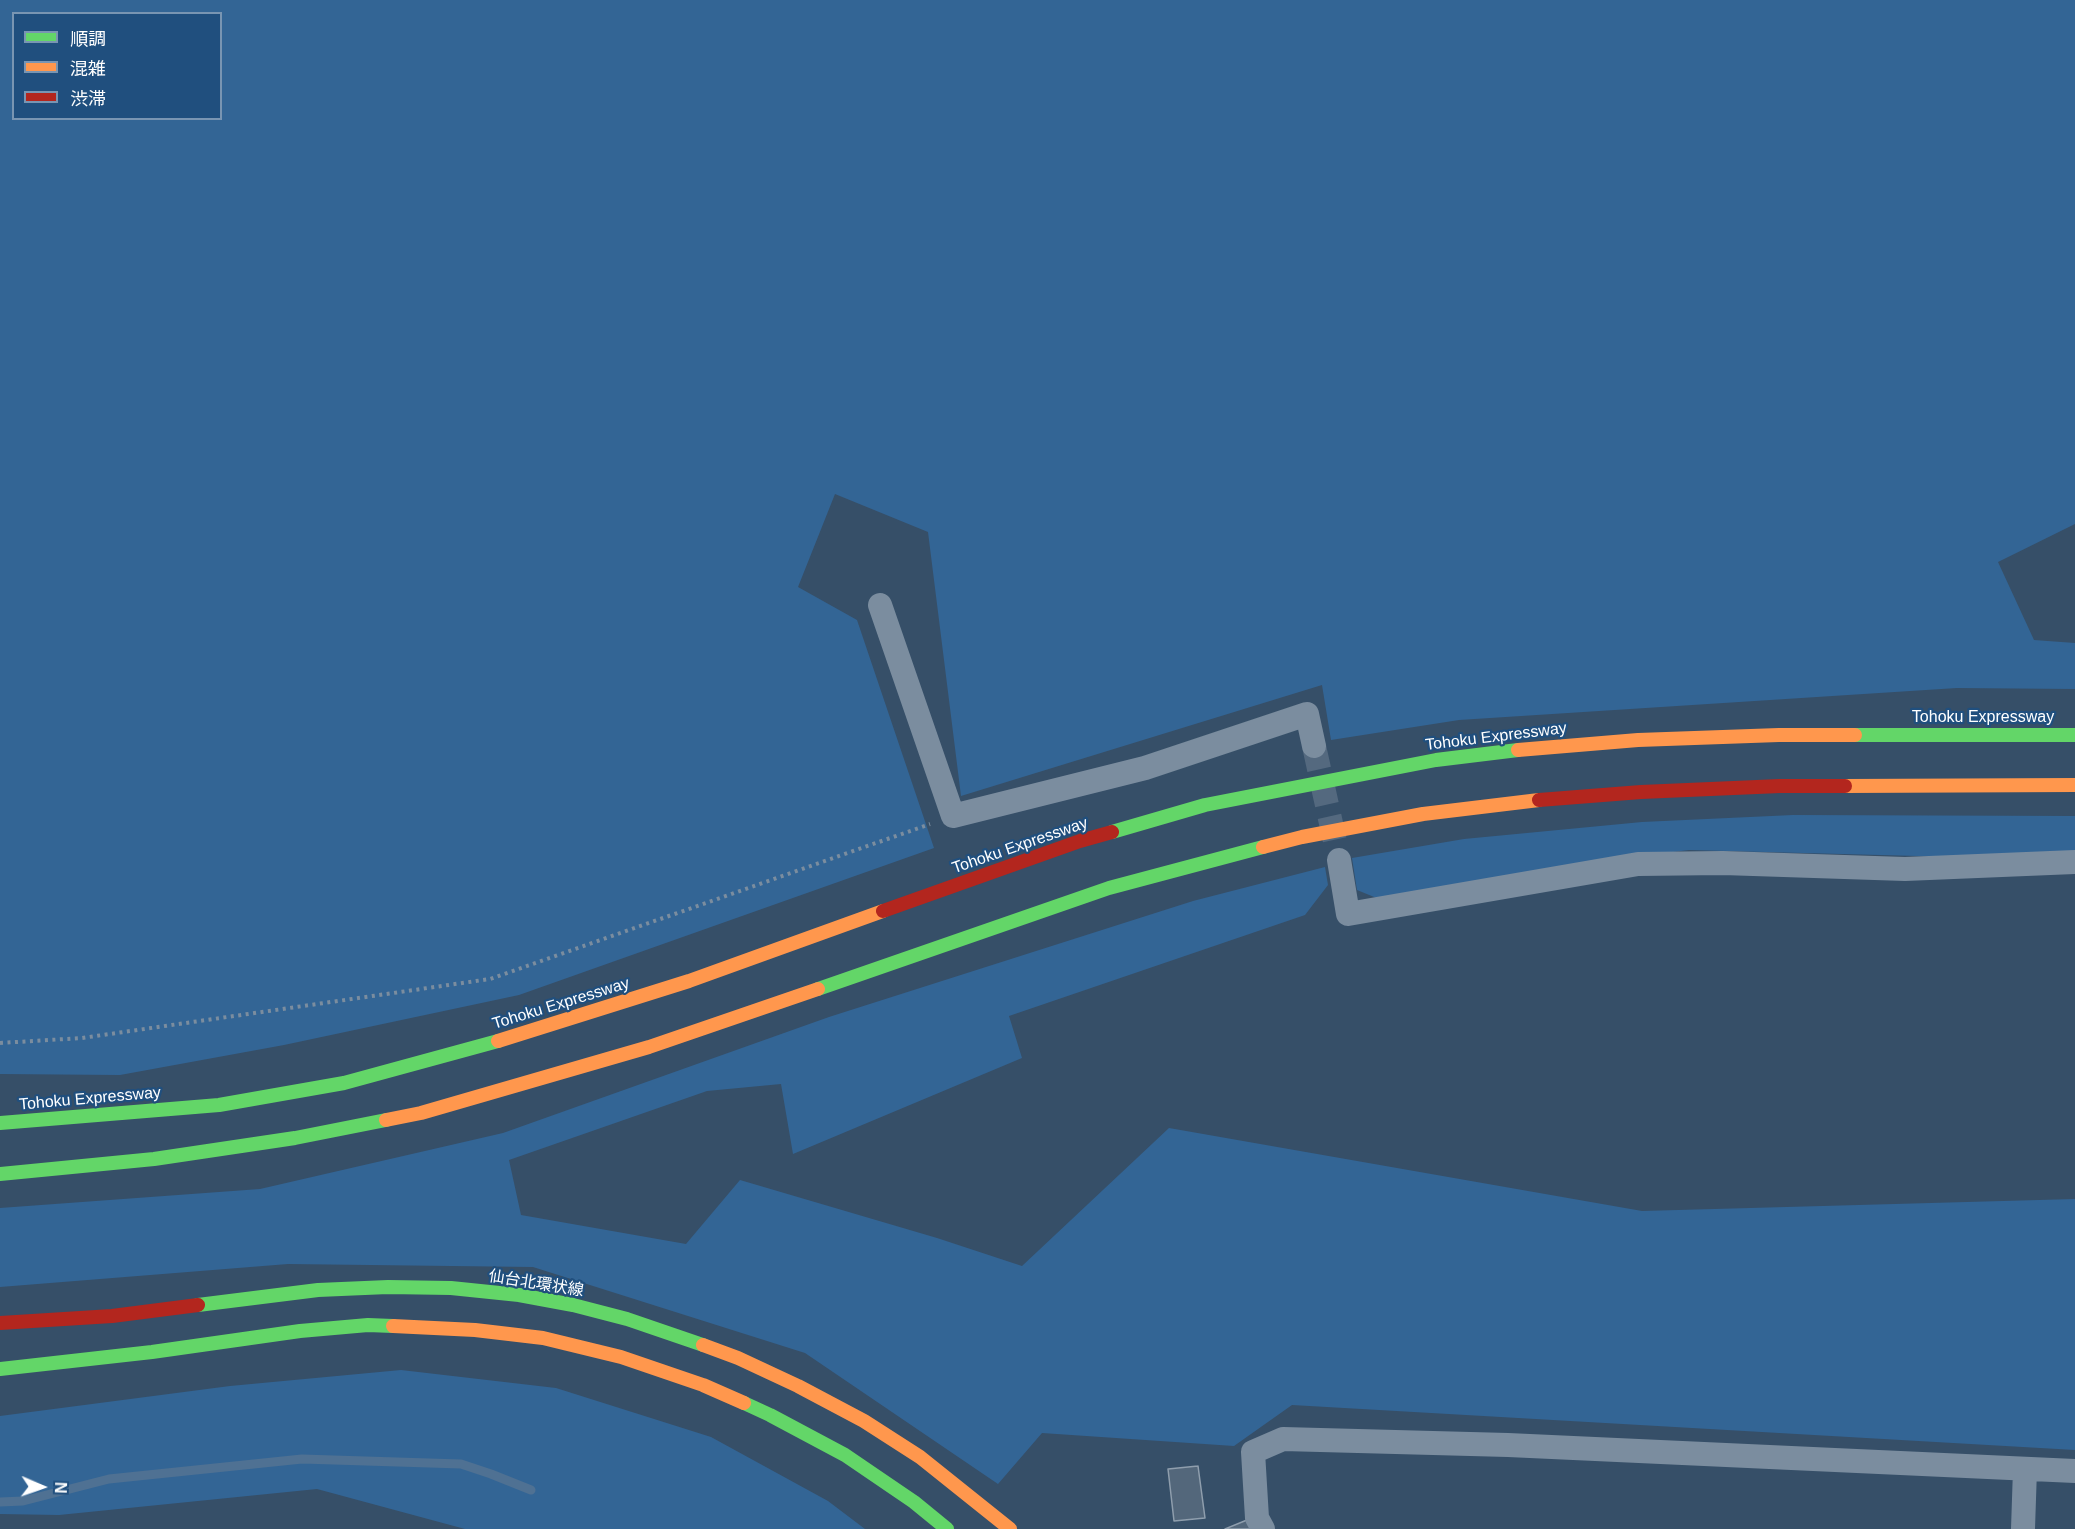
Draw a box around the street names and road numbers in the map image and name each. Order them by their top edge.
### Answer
street label: Tohoku Expressway [1912,708,2054,728]
street label: Tohoku Expressway [1424,719,1568,755]
street label: Tohoku Expressway [950,814,1090,878]
street label: Tohoku Expressway [490,974,632,1034]
street label: Tohoku Expressway [18,1083,162,1115]
street label: 仙台北環状線 [487,1267,585,1301]

